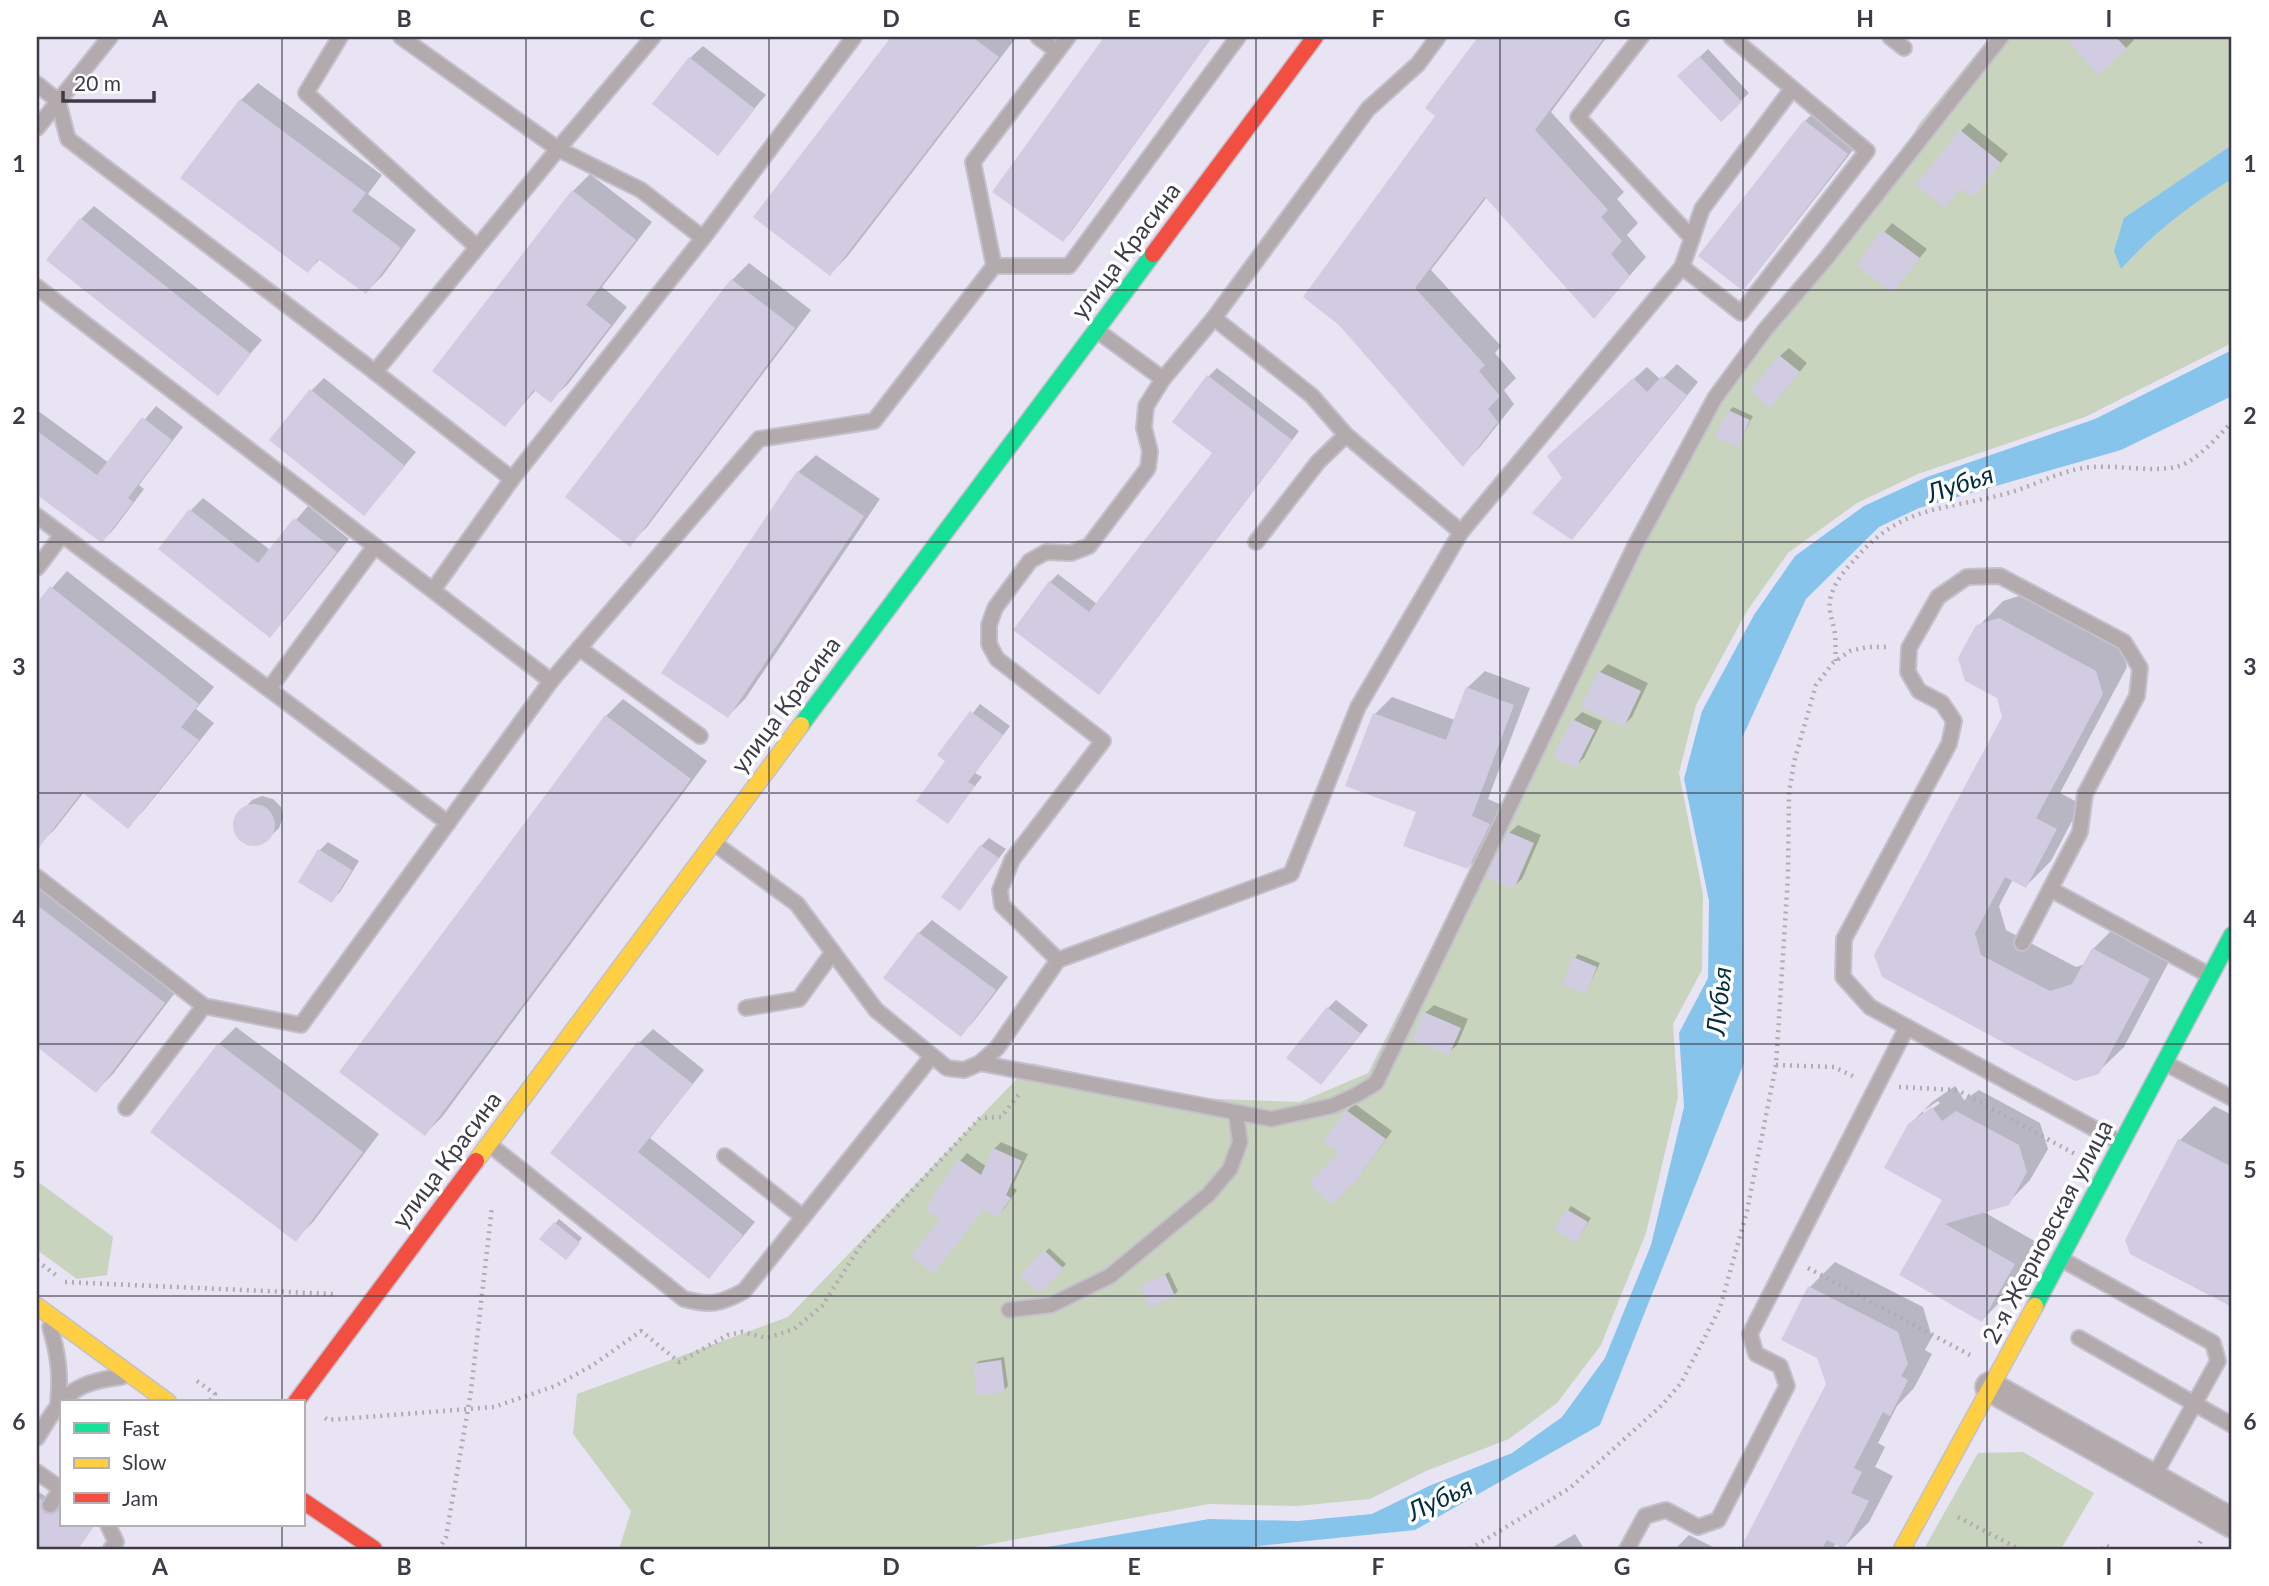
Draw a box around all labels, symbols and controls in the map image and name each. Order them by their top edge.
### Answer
text: A [151,4,169,32]
text: B [396,4,412,32]
text: C [639,4,655,32]
text: D [882,4,900,32]
text: E [1127,4,1141,32]
text: F [1371,4,1385,32]
text: G [1614,4,1630,32]
text: H [1856,4,1874,32]
text: I [2106,4,2112,32]
scale bar [63,60,154,104]
text: 20 m [74,70,121,95]
text: 1 [12,149,26,177]
text: 1 [2243,149,2257,177]
street label: улица Красина [1064,176,1186,324]
text: 2 [12,401,26,429]
text: 2 [2243,401,2257,429]
water label: Лубья [1921,457,1997,509]
street label: улица Красина [724,630,846,778]
text: 3 [12,652,26,680]
text: 3 [2243,652,2257,680]
text: 4 [12,904,26,932]
text: 4 [2243,904,2257,932]
water label: Лубья [1698,965,1737,1038]
street label: улица Красина [385,1085,507,1233]
street label: 2-я Жерновская улица [1975,1114,2118,1348]
text: 5 [12,1155,26,1183]
text: 5 [2243,1155,2257,1183]
legend [60,1400,304,1526]
text: 6 [12,1407,26,1435]
text: 6 [2243,1407,2257,1435]
text: Fast [122,1415,160,1440]
text: Slow [122,1449,167,1474]
water label: Лубья [1401,1469,1477,1527]
text: Jam [122,1485,158,1510]
text: A [151,1552,169,1580]
text: B [396,1552,412,1580]
text: C [639,1552,655,1580]
text: D [882,1552,900,1580]
text: E [1127,1552,1141,1580]
text: F [1371,1552,1385,1580]
text: G [1614,1552,1630,1580]
text: H [1856,1552,1874,1580]
text: I [2106,1552,2112,1580]

